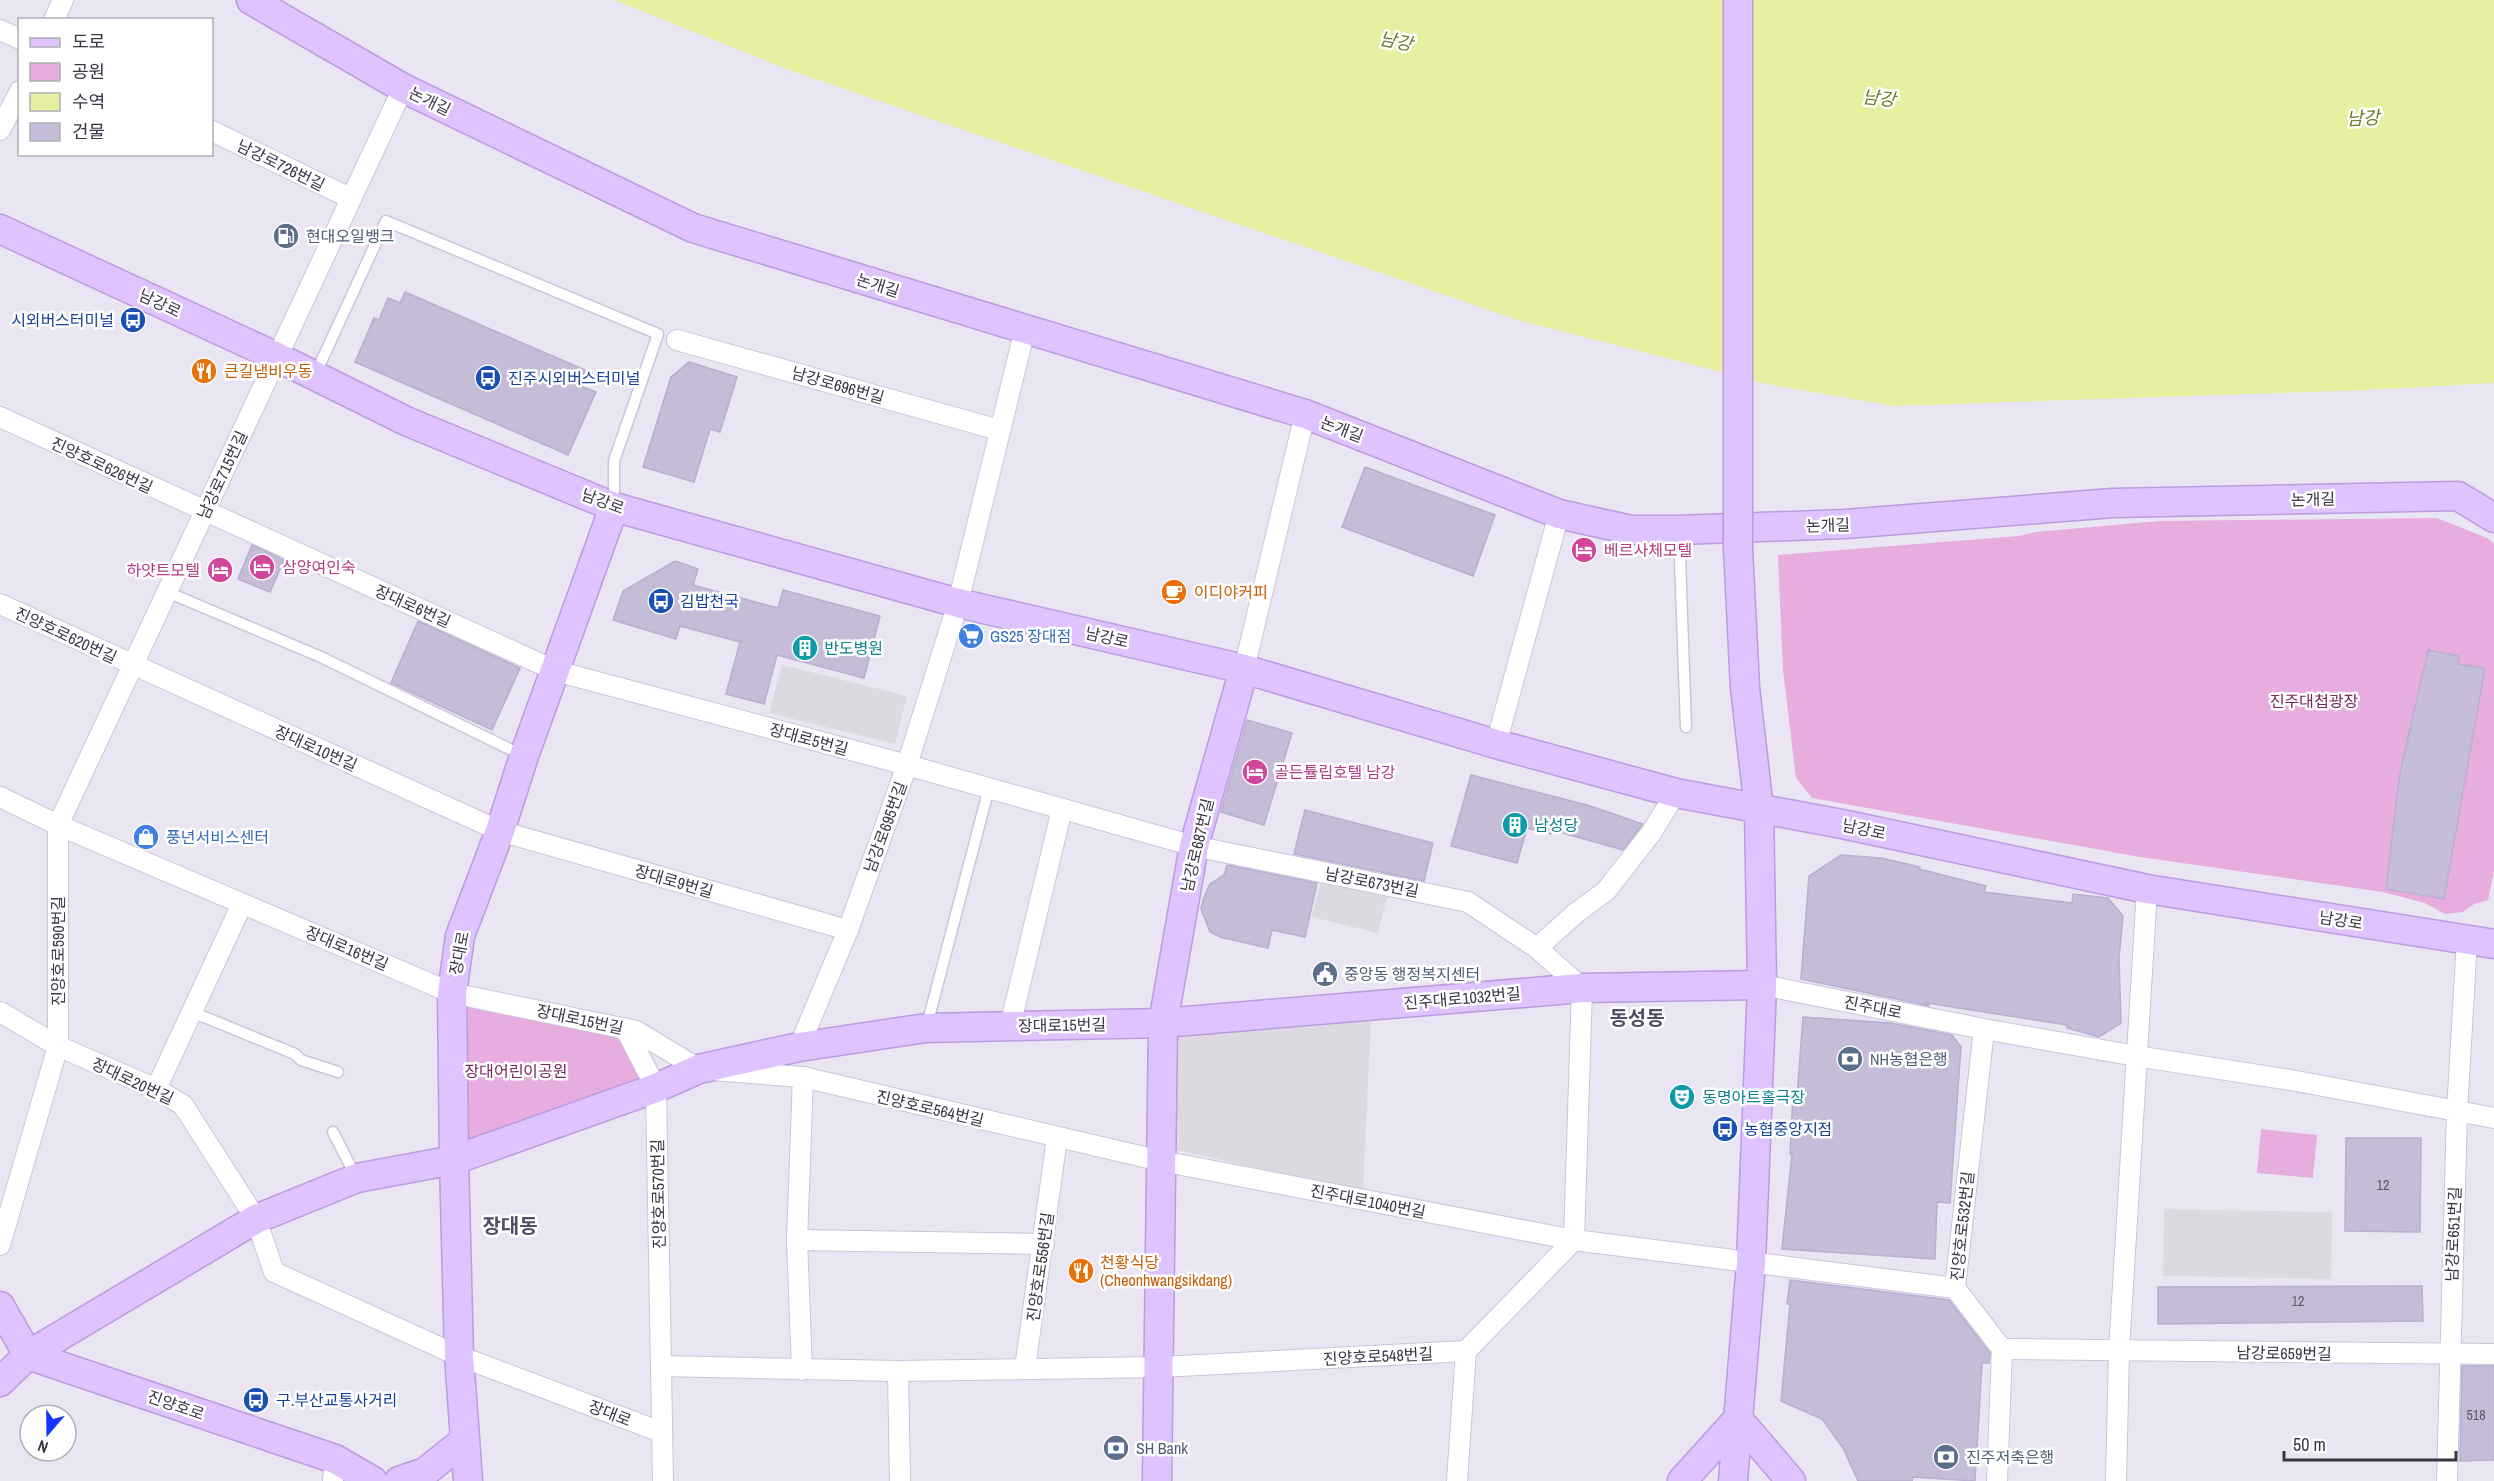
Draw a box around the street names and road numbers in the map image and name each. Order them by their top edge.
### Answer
street label: 논개길 [405,81,455,121]
street label: 남강로726번길 [233,134,329,196]
street label: 논개길 [854,268,902,302]
street label: 남강로 [135,284,185,322]
street label: 남강로696번길 [789,361,887,409]
street label: 논개길 [1317,411,1367,447]
street label: 남강로715번길 [192,427,252,523]
street label: 진양호로626번길 [47,432,157,498]
street label: 남강로 [578,483,628,519]
street label: 논개길 [2291,488,2335,510]
street label: 논개길 [1806,513,1850,537]
street label: 장대로6번길 [372,579,454,633]
street label: 진양호로620번길 [11,602,121,668]
street label: 남강로 [1083,621,1131,653]
street label: 장대로5번길 [767,718,851,760]
street label: 장대로10번길 [271,720,361,776]
street label: 남강로695번길 [858,778,912,876]
street label: 남강로687번길 [1176,796,1218,894]
street label: 남강로 [1840,814,1888,844]
street label: 장대로9번길 [632,859,716,903]
street label: 남강로673번길 [1323,862,1421,902]
street label: 진양호로590번길 [47,896,69,1006]
street label: 남강로 [2317,906,2365,934]
street label: 장대로16번길 [302,921,392,975]
street label: 장대로 [444,929,474,977]
street label: 진주대로1032번길 [1403,982,1521,1014]
street label: 진주대로 [1842,991,1904,1023]
street label: 장대로15번길 [535,999,625,1039]
street label: 장대로15번길 [1018,1013,1106,1037]
street label: 장대로20번길 [88,1052,178,1110]
street label: 진양호로564번길 [874,1085,986,1131]
street label: 진양호로570번길 [646,1139,670,1249]
street label: 진양호로532번길 [1945,1170,1979,1282]
street label: 진주대로1040번길 [1308,1179,1428,1223]
street label: 남강로651번길 [2440,1186,2466,1282]
street label: 진양호로556번길 [1021,1211,1059,1323]
street label: 남강로659번길 [2236,1341,2332,1365]
street label: 진양호로548번길 [1322,1342,1434,1370]
street label: 진양호로 [145,1385,208,1425]
street label: 장대로 [585,1395,635,1431]

